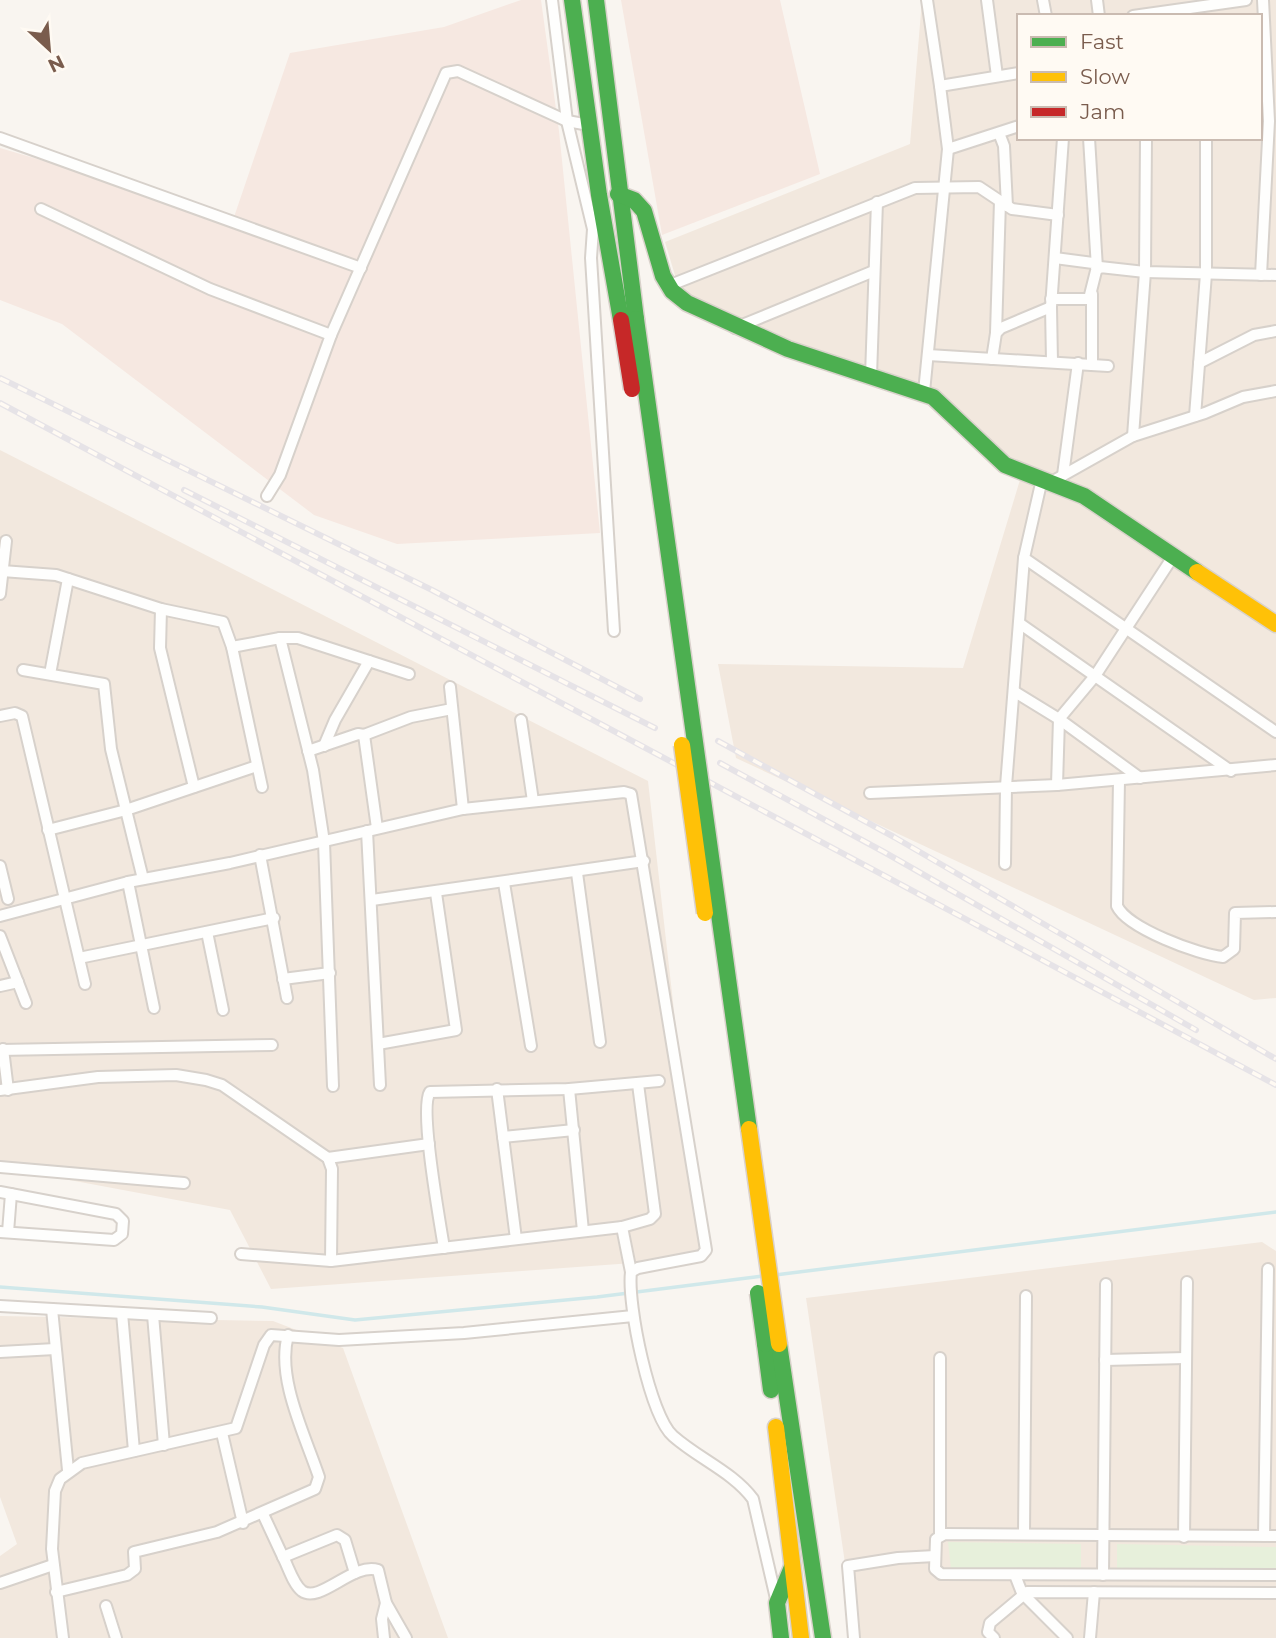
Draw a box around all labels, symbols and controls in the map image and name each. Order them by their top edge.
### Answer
north arrow [14,14,84,84]
legend [1017,14,1262,140]
text: Fast [1080,29,1124,54]
text: N [44,50,68,78]
text: Slow [1080,64,1130,89]
text: Jam [1079,99,1125,124]

